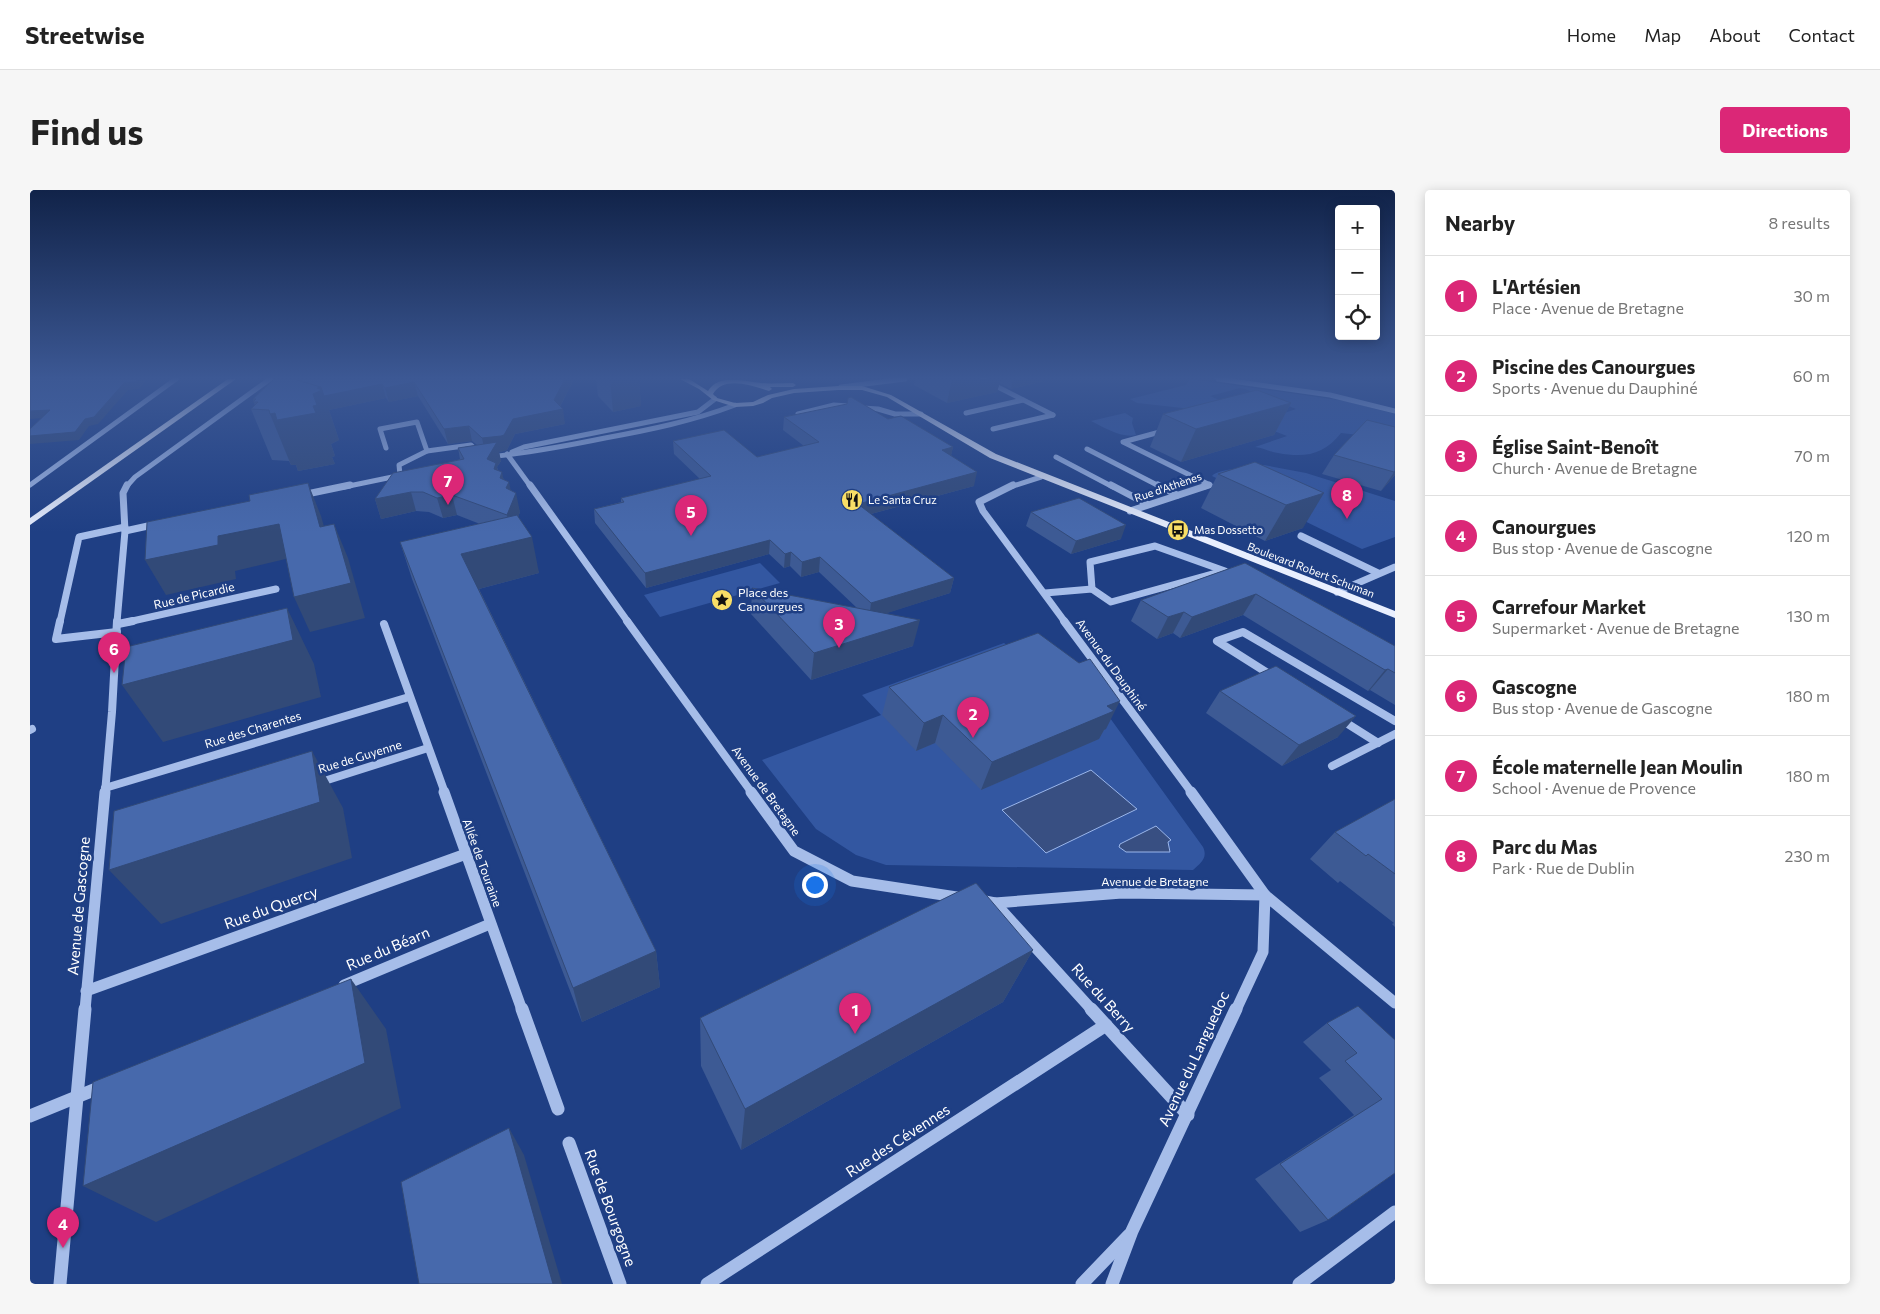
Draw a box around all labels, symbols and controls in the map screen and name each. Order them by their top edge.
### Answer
text: Streetwise [25,20,145,49]
text: Home [1567,24,1616,46]
text: Map [1644,24,1681,46]
text: About [1709,24,1761,46]
text: Contact [1789,24,1855,46]
button: Directions [1720,107,1850,153]
text: Find us [30,109,144,152]
map controls [1335,205,1380,340]
button: + [1335,205,1380,250]
text: Nearby [1445,210,1515,235]
text: 8 results [1769,213,1830,232]
button: − [1335,250,1380,295]
text: L'Artésien [1492,275,1581,298]
text: 1 [1457,286,1465,305]
text: 30 m [1793,286,1830,305]
button: locate [1335,295,1380,340]
text: Place · Avenue de Bretagne [1492,298,1684,317]
text: Piscine des Canourgues [1492,355,1695,378]
text: 2 [1456,366,1466,385]
text: 60 m [1793,366,1830,385]
text: Sports · Avenue du Dauphiné [1492,378,1698,397]
text: Église Saint-Benoît [1492,435,1659,458]
text: 3 [1456,446,1466,465]
text: 70 m [1794,446,1830,465]
text: Church · Avenue de Bretagne [1492,458,1697,477]
pin: 7 [432,464,464,505]
street label: Rue d'Athènes [1133,469,1203,504]
pin: 8 [1331,478,1363,519]
restaurant icon: Le Santa Cruz [840,488,864,512]
place label: Le Santa Cruz [868,493,937,506]
pin: 5 [675,495,707,536]
text: Canourgues [1492,515,1596,538]
bus stop icon: Mas Dossetto [1166,518,1190,542]
place label: Mas Dossetto [1194,523,1264,536]
text: 4 [1456,526,1466,545]
text: 120 m [1787,526,1830,545]
text: Bus stop · Avenue de Gascogne [1492,538,1713,557]
street label: Boulevard Robert Schuman [1246,539,1377,600]
street label: Rue de Picardie [152,579,236,611]
place label: Place des Canourgues [738,585,803,613]
place icon: Place des Canourgues [710,588,734,612]
text: Carrefour Market [1492,595,1646,618]
text: 5 [1456,606,1466,625]
text: 130 m [1787,606,1830,625]
pin: 3 [823,607,855,648]
street label: Avenue du Dauphiné [1074,616,1150,713]
text: Supermarket · Avenue de Bretagne [1492,618,1740,637]
pin: 6 [98,632,130,673]
text: Gascogne [1492,675,1577,698]
text: 6 [1456,686,1466,705]
text: 180 m [1786,686,1830,705]
pin: 2 [957,697,989,738]
text: Bus stop · Avenue de Gascogne [1492,698,1713,717]
street label: Rue des Charentes [203,708,303,750]
street label: Rue de Guyenne [316,737,403,775]
street label: Avenue de Bretagne [730,743,804,838]
text: École maternelle Jean Moulin [1492,755,1743,778]
text: 7 [1457,766,1465,785]
text: 180 m [1786,766,1830,785]
text: School · Avenue de Provence [1492,778,1696,797]
street label: Allée de Touraine [460,817,505,909]
text: Parc du Mas [1492,835,1597,858]
street label: Avenue de Gascogne [63,836,93,976]
text: 8 [1456,846,1466,865]
text: 230 m [1785,846,1830,865]
text: Park · Rue de Dublin [1492,858,1635,877]
your location [802,872,828,898]
street label: Avenue de Bretagne [1101,874,1209,888]
street label: Rue du Quercy [221,882,320,932]
street label: Rue du Béarn [343,922,432,974]
street label: Rue du Berry [1068,959,1139,1036]
street label: Avenue du Languedoc [1154,988,1232,1129]
pin: 1 [839,993,871,1034]
street label: Rue des Cévennes [842,1100,953,1181]
street label: Rue de Bourgogne [581,1147,640,1269]
pin: 4 [47,1207,79,1248]

